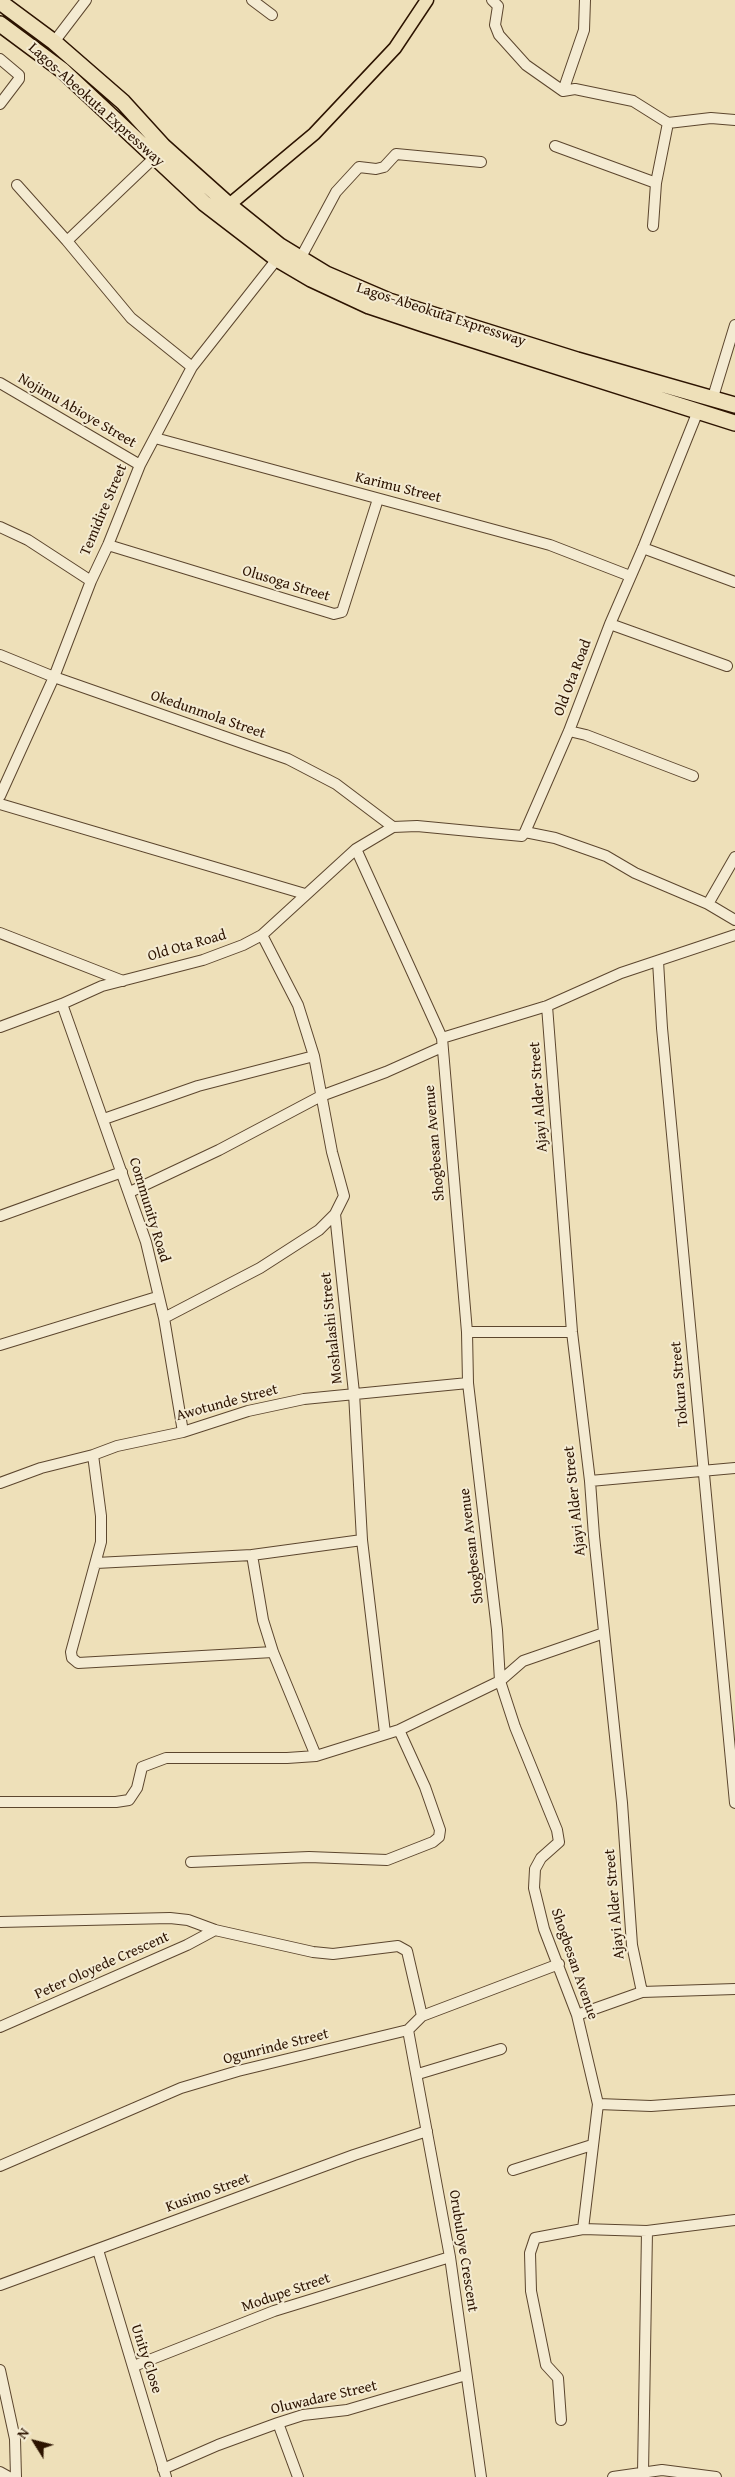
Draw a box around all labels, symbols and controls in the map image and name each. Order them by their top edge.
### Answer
street label: Lagos-Abeokuta Expressway [24,39,168,171]
street label: Lagos-Abeokuta Expressway [354,279,528,351]
street label: Nojimu Abioye Street [15,370,139,452]
street label: Temidire Street [77,461,131,559]
street label: Karimu Street [353,469,443,507]
street label: Olusoga Street [240,562,332,606]
street label: Old Ota Road [550,637,596,719]
street label: Okedunmola Street [148,687,268,743]
street label: Old Ota Road [146,926,228,966]
street label: Ajayi Alder Street [526,1041,552,1153]
street label: Shogbesan Avenue [421,1084,449,1202]
street label: Community Road [125,1155,173,1265]
street label: Moshalashi Street [317,1271,347,1385]
street label: Tokura Street [667,1341,693,1427]
street label: Awotunde Street [174,1381,280,1425]
street label: Ajayi Alder Street [560,1445,590,1557]
street label: Shogbesan Avenue [456,1487,488,1605]
street label: Ajayi Alder Street [601,1848,629,1960]
street label: Shogbesan Avenue [547,1906,601,2022]
street label: Peter Oloyede Crescent [32,1928,172,2004]
street label: Ogunrinde Street [221,2025,331,2069]
street label: Kusimo Street [163,2169,253,2217]
street label: Orubuloye Crescent [444,2189,482,2313]
street label: Modupe Street [239,2269,333,2317]
street label: Unity Close [126,2322,166,2396]
street label: Oluwadare Street [269,2377,379,2419]
north arrow [10,2417,60,2467]
text: N [12,2424,34,2443]

